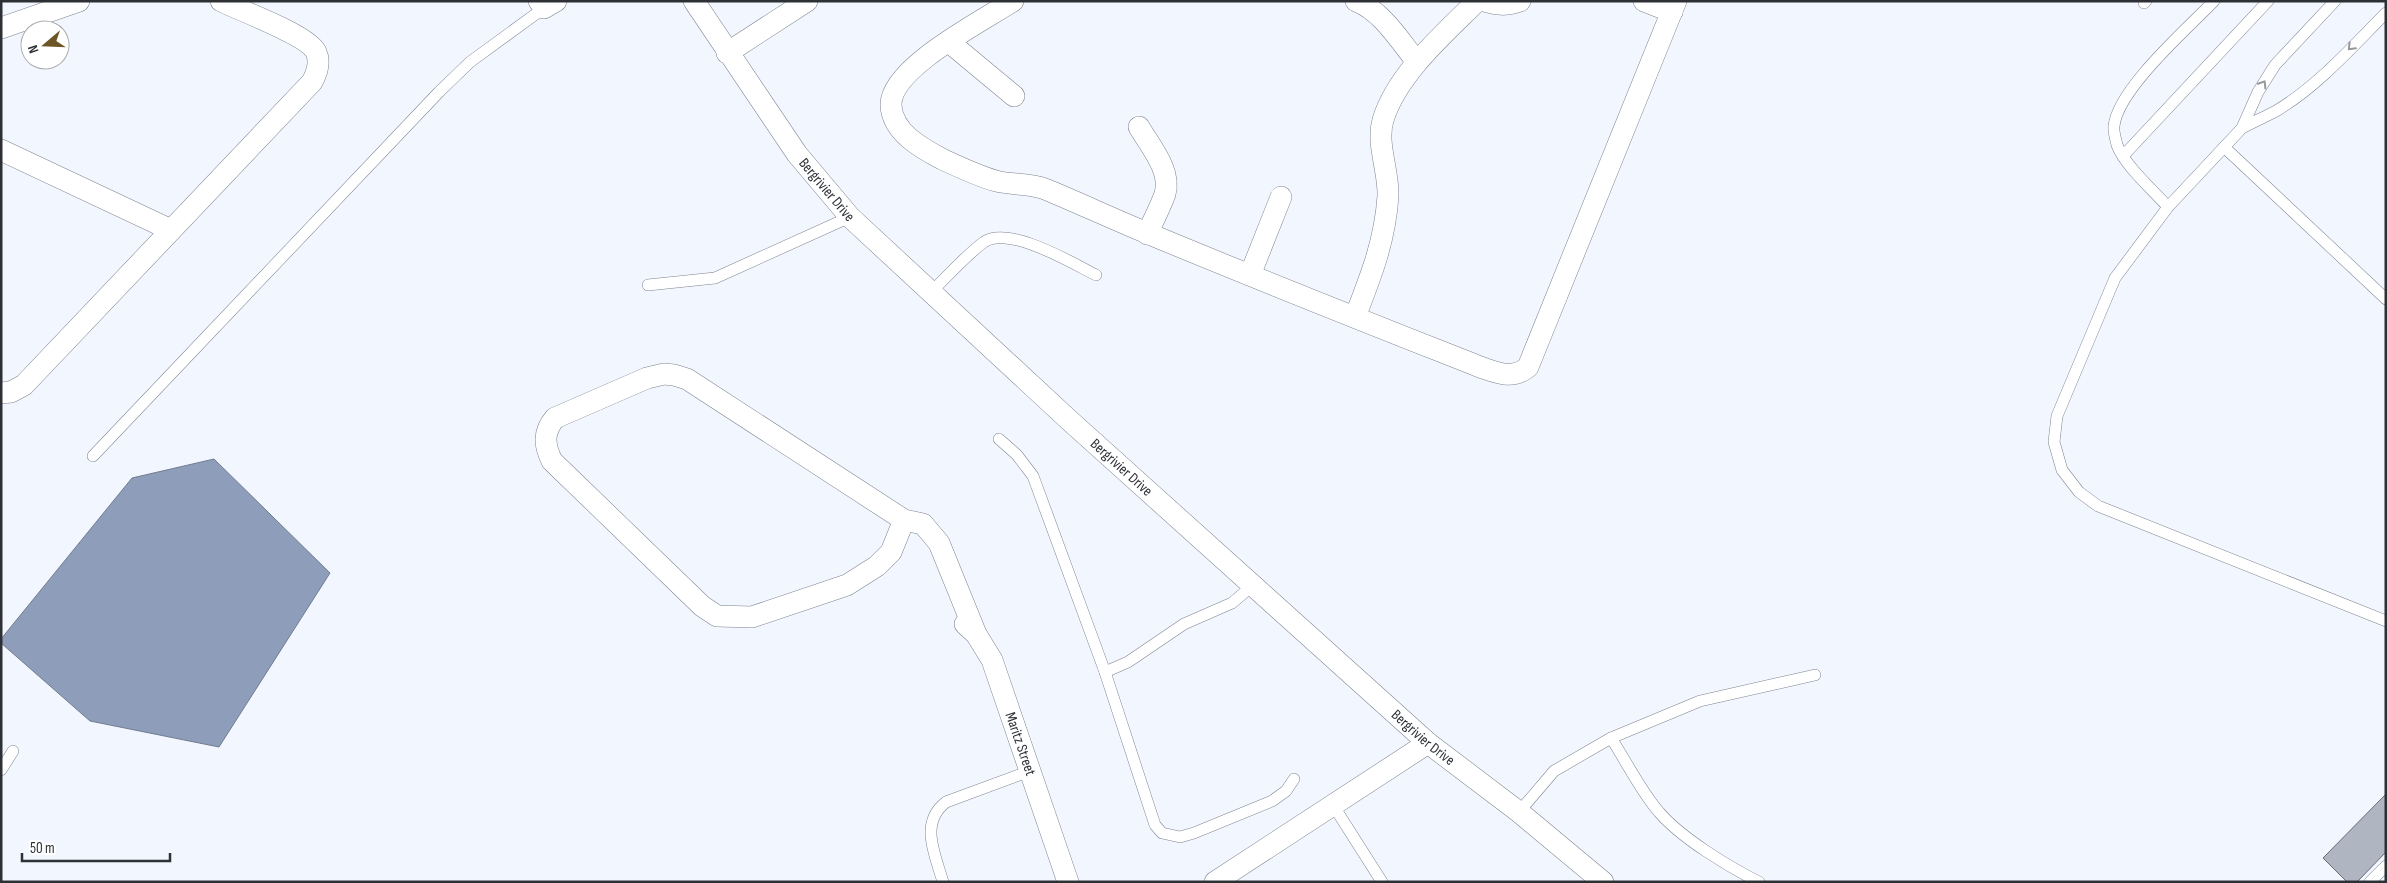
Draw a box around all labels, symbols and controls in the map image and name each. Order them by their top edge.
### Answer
north arrow [20,20,70,70]
one-way arrow [2348,42,2357,51]
text: N [24,43,42,55]
one-way arrow [2257,80,2266,89]
street label: Bergrivier Drive [794,154,859,226]
street label: Bergrivier Drive [1086,435,1156,501]
street label: Bergrivier Drive [1387,706,1458,770]
street label: Maritz Street [1001,710,1040,779]
scale bar [22,830,170,862]
text: 50 m [30,839,55,858]

